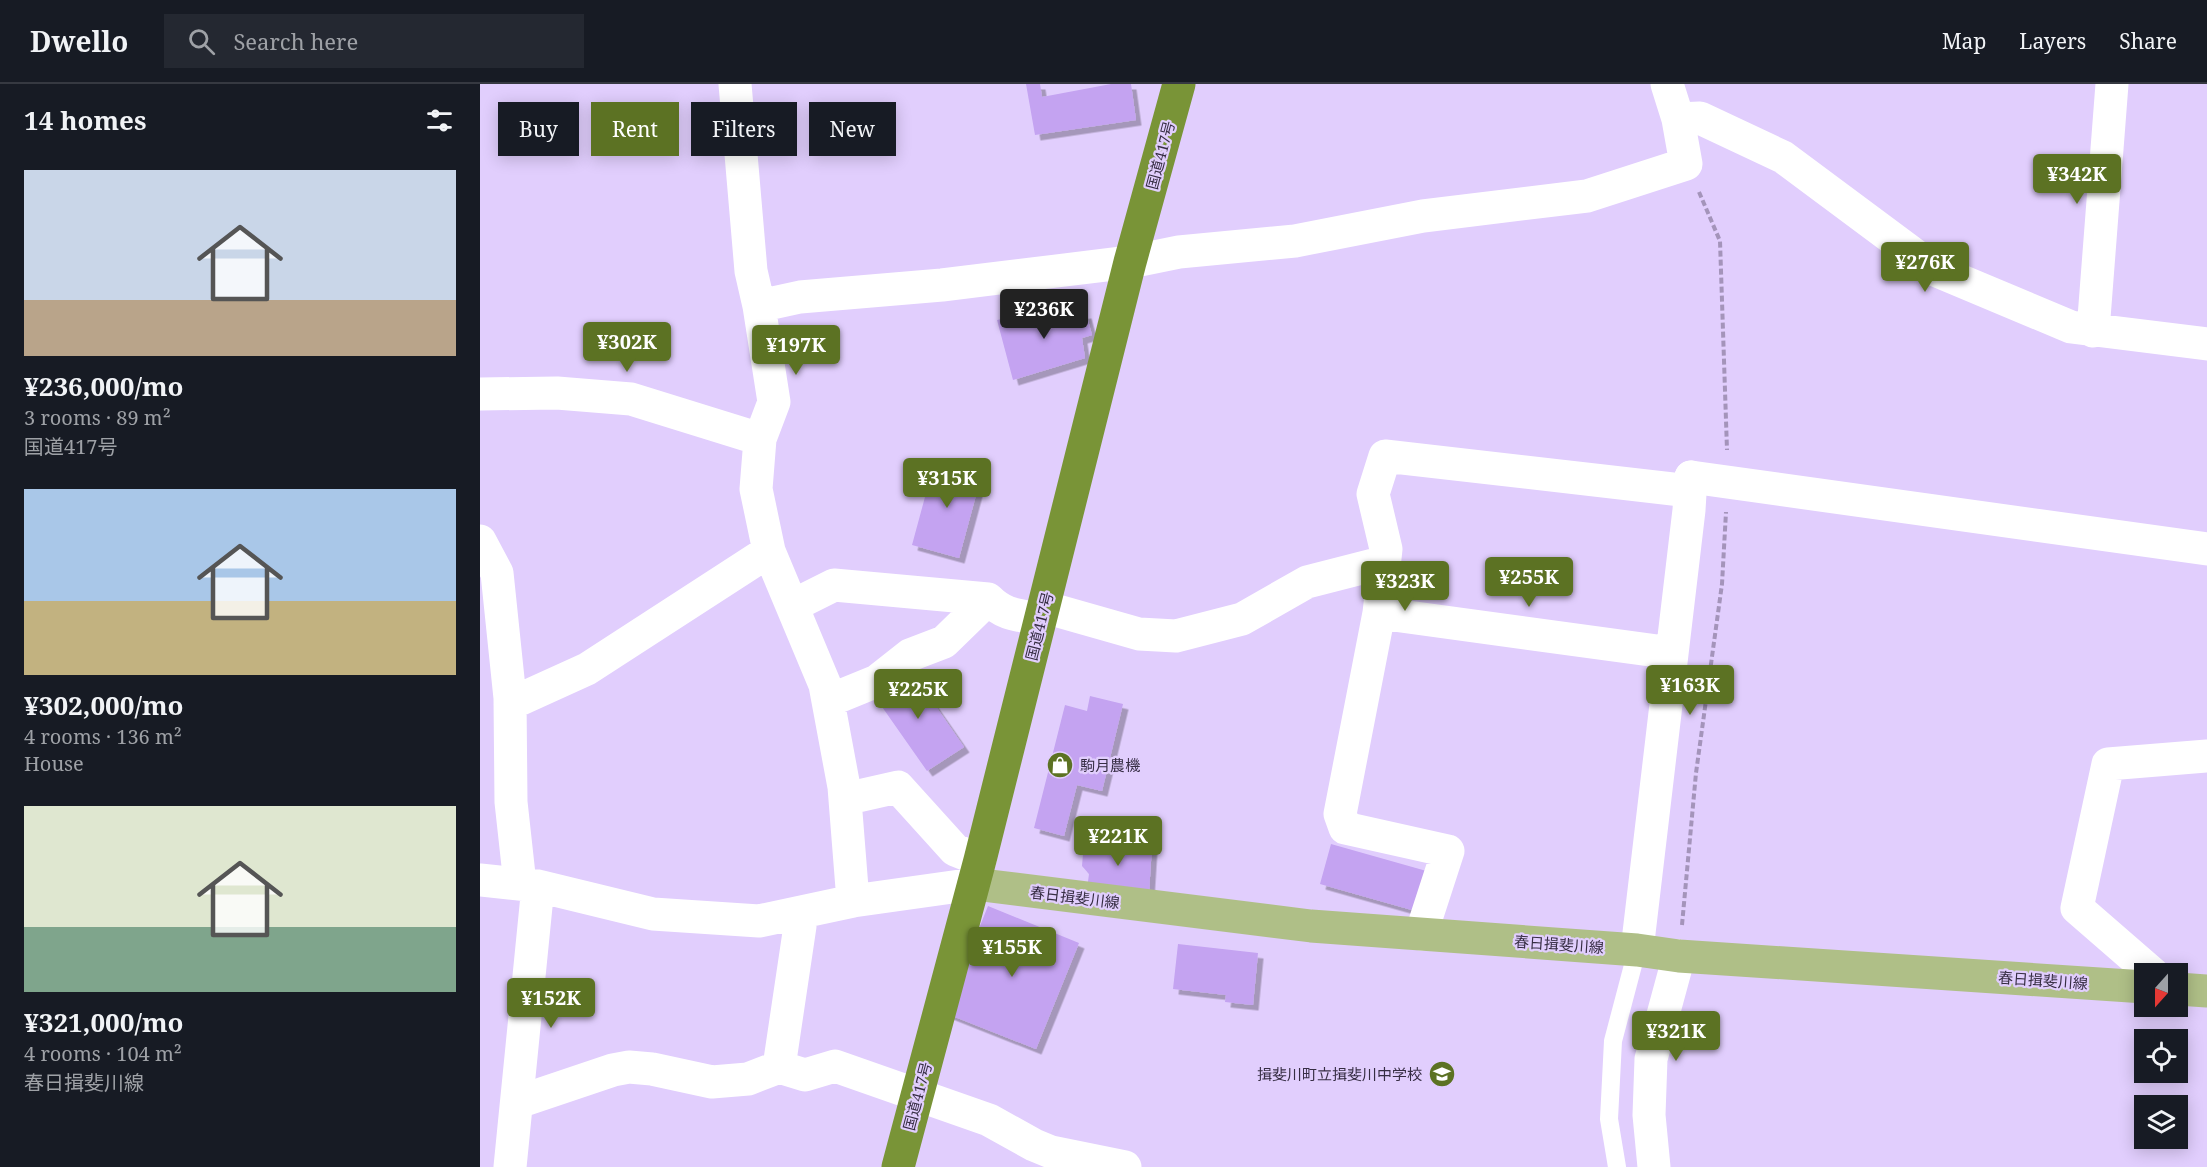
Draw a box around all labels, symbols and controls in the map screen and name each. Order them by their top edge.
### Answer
search box [164,14,584,68]
text: Dwello [30,22,128,60]
icon: search [185,25,218,58]
text: Search here [233,26,358,56]
text: Map [1942,27,1986,55]
text: Layers [2019,27,2086,55]
text: Share [2119,27,2177,55]
text: 14 homes [24,102,146,138]
chip: Buy [498,102,579,156]
chip: Rent [591,102,679,156]
chip: Filters [691,102,797,156]
chip: New [809,102,896,156]
icon: filters [423,104,456,137]
street label: 国道417号 [1141,119,1179,191]
pin: ¥342K [2035,154,2119,205]
text: ¥342K [2047,160,2107,187]
icon: home [186,209,294,317]
pin: ¥276K [1883,242,1967,293]
text: ¥276K [1895,248,1955,275]
pin: ¥236K [1002,289,1086,340]
text: ¥236K [1014,295,1074,322]
pin: ¥302K [585,322,669,373]
pin: ¥197K [754,325,838,376]
text: ¥302K [597,328,657,355]
text: ¥197K [766,331,826,358]
text: ¥236,000/mo [24,368,184,404]
text: 3 rooms · 89 m² [24,404,171,431]
text: 国道417号 [24,433,118,460]
pin: ¥315K [905,458,989,509]
text: ¥315K [917,464,977,491]
icon: home [186,528,294,636]
pin: ¥255K [1487,557,1571,608]
pin: ¥323K [1363,561,1447,612]
text: ¥255K [1499,563,1559,590]
text: ¥323K [1375,567,1435,594]
street label: 国道417号 [1021,590,1057,662]
pin: ¥163K [1648,665,1732,716]
pin: ¥225K [876,669,960,720]
text: ¥163K [1660,671,1720,698]
text: ¥225K [888,675,948,702]
text: ¥302,000/mo [24,687,184,723]
text: 4 rooms · 136 m² [24,723,182,750]
text: House [24,750,84,777]
shop icon: 駒月農機 [1045,750,1075,780]
place label: 駒月農機 [1080,755,1140,775]
pin: ¥221K [1076,816,1160,867]
text: ¥221K [1088,822,1148,849]
icon: home [186,845,294,953]
street label: 春日揖斐川線 [1029,882,1121,912]
pin: ¥155K [970,927,1054,978]
street label: 春日揖斐川線 [1513,931,1605,957]
text: ¥155K [982,933,1042,960]
north arrow [2134,963,2188,1017]
map controls [2134,963,2188,1149]
street label: 春日揖斐川線 [1997,967,2089,993]
pin: ¥152K [509,978,593,1029]
text: ¥152K [521,984,581,1011]
text: ¥321,000/mo [24,1004,184,1040]
pin: ¥321K [1634,1011,1718,1062]
text: ¥321K [1646,1017,1706,1044]
button: locate [2134,1029,2188,1083]
text: 4 rooms · 104 m² [24,1040,182,1067]
school or university icon: 揖斐川町立揖斐川中学校 [1427,1059,1457,1089]
street label: 国道417号 [898,1060,936,1132]
place label: 揖斐川町立揖斐川中学校 [1257,1064,1422,1084]
text: 春日揖斐川線 [24,1069,144,1096]
button: layers [2134,1095,2188,1149]

